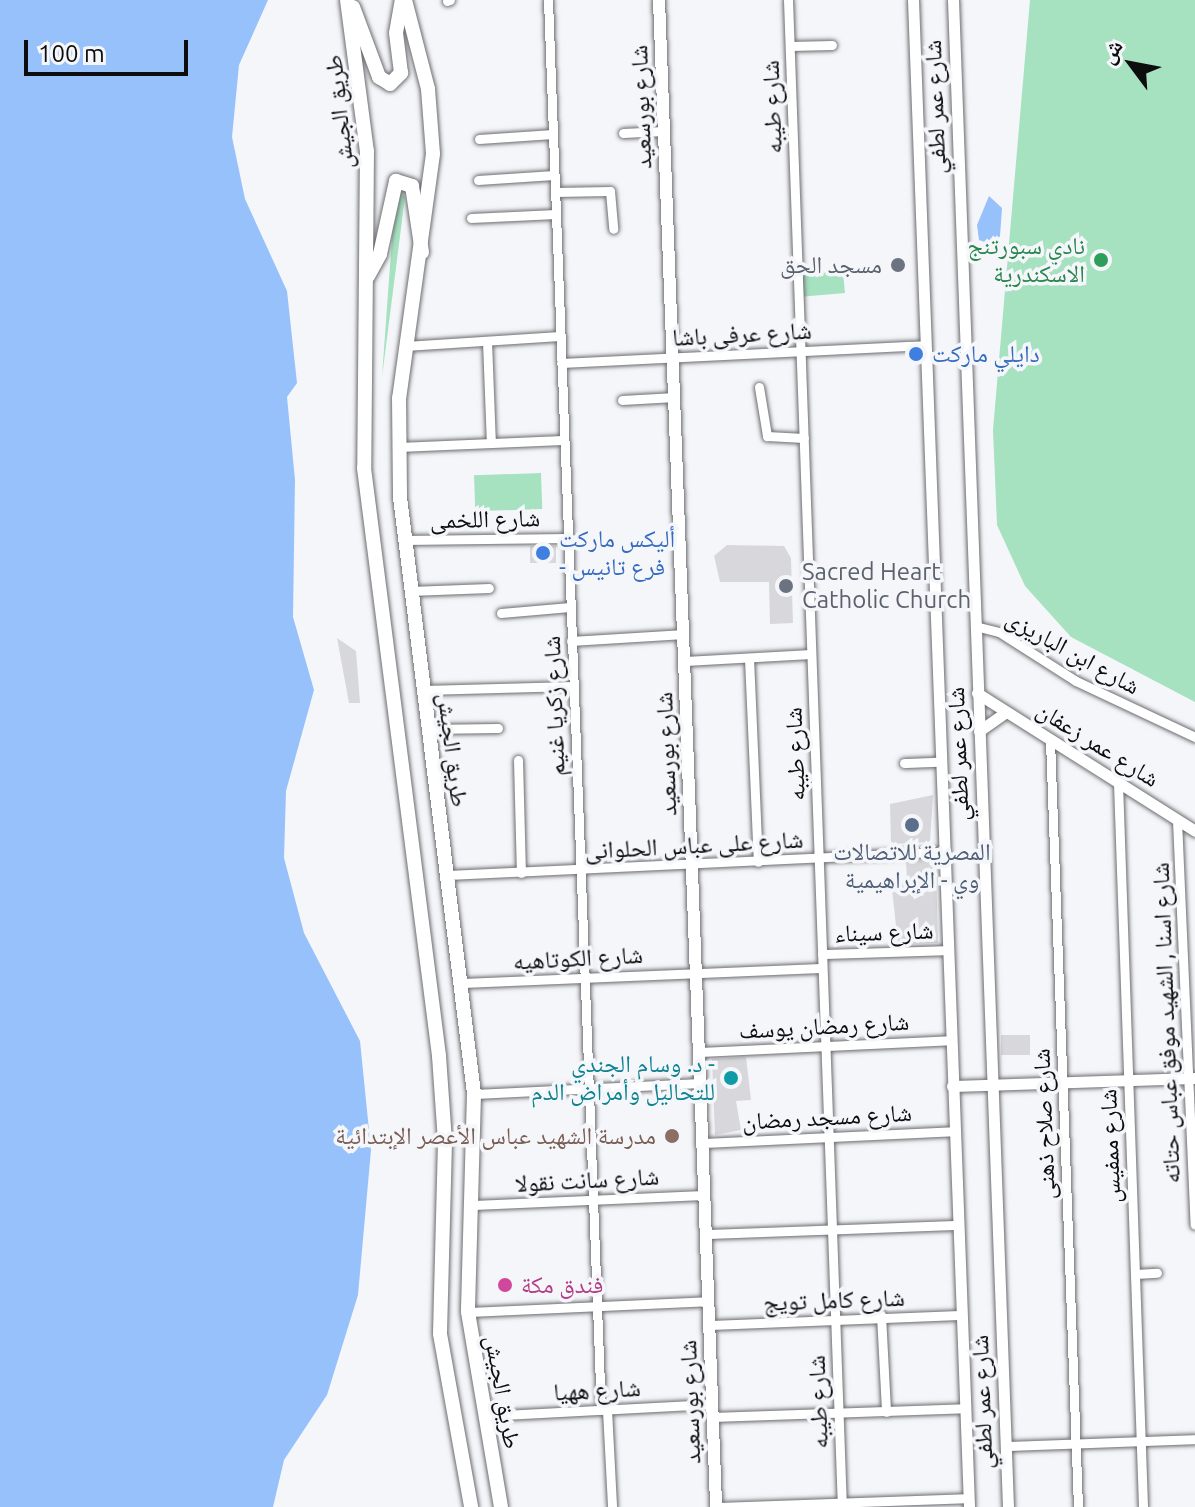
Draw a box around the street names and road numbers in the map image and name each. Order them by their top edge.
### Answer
street label: شارع عمر لطفي [918,39,952,175]
street label: شارع بورسعيد [624,45,658,169]
street label: طريق الجيش [319,54,359,170]
street label: شارع طيبه [756,60,788,154]
street label: شارع عرفى باشا [672,316,812,352]
street label: شارع اللخمى [430,504,540,534]
street label: شارع ابن الباريزى [1001,603,1145,701]
street label: شارع زكريا غنيم [537,635,571,777]
street label: شارع عمر لطفي [941,686,975,822]
street label: طريق الجيش [432,691,474,809]
street label: شارع بورسعيد [649,692,683,816]
street label: شارع عمر زعفان [1031,695,1165,793]
street label: شارع طيبه [779,707,811,801]
street label: شارع على عباس الحلوانى [584,825,804,865]
street label: شارع اسنا , الشهيد موفق عباس حتاته [1146,862,1186,1184]
street label: شارع سيناء [834,916,934,948]
street label: شارع الكوتاهيه [512,940,644,976]
street label: شارع رمضان يوسف [738,1007,910,1045]
street label: شارع صلاح ذهنى [1027,1048,1061,1200]
street label: شارع ممفيس [1094,1088,1126,1204]
street label: شارع مسجد رمضان [741,1098,913,1136]
street label: شارع سانت نقولا [514,1162,660,1198]
street label: شارع كامل تويج [763,1283,905,1317]
street label: طريق الجيش [479,1333,527,1451]
street label: شارع عمر لطفي [965,1334,999,1470]
street label: شارع بورسعيد [673,1340,707,1464]
street label: شارع طيبه [802,1355,834,1449]
street label: شارع ههيا [553,1373,641,1407]

